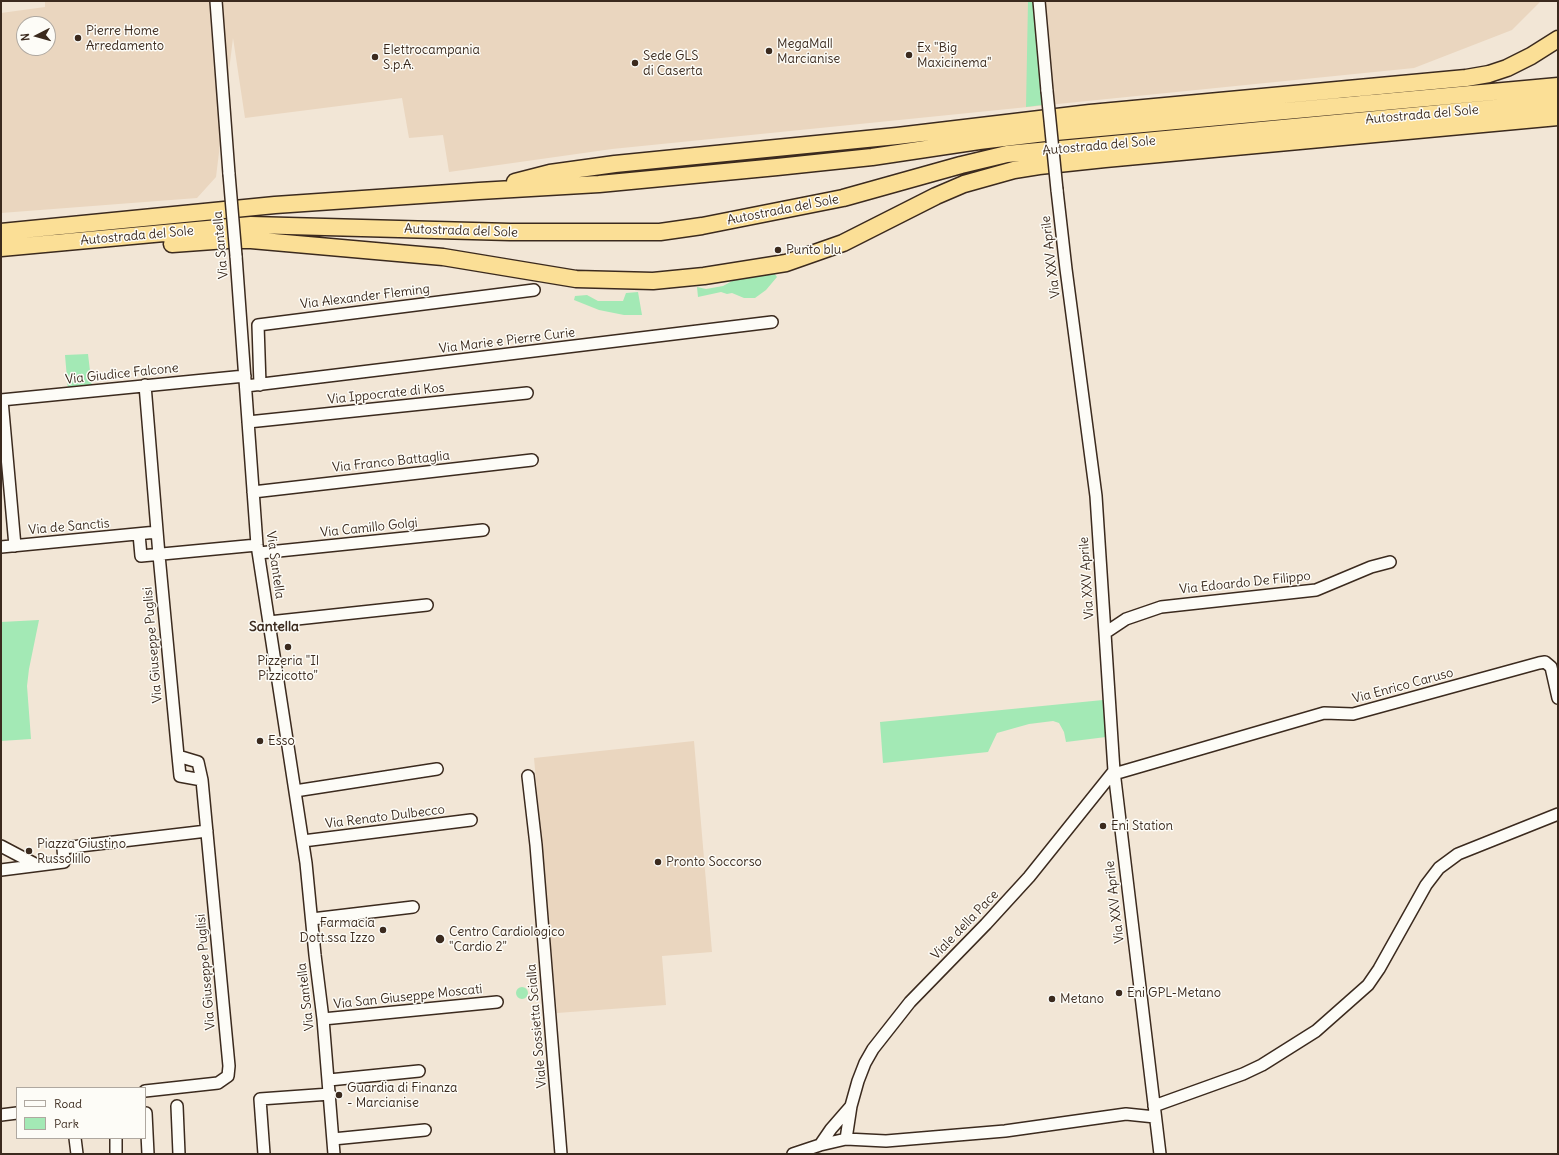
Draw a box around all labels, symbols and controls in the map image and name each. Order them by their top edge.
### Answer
north arrow [16,16,56,56]
place label: Pierre Home Arredamento [86,23,164,54]
text: N [18,33,32,42]
marker: Pierre Home Arredamento [73,33,83,43]
place label: MegaMall Marcianise [777,36,840,67]
place label: Ex "Big Maxicinema" [917,40,992,71]
place label: Elettrocampania S.p.A. [383,42,480,73]
marker: MegaMall Marcianise [764,46,774,56]
place label: Sede GLS di Caserta [643,48,703,79]
marker: Ex "Big Maxicinema" [904,50,914,60]
marker: Elettrocampania S.p.A. [370,52,380,62]
marker: Sede GLS di Caserta [630,58,640,68]
street label: Autostrada del Sole [1365,102,1479,128]
street label: Autostrada del Sole [1042,133,1156,159]
street label: Autostrada del Sole [726,191,840,229]
street label: Via Santella [210,210,232,280]
street label: Via XXV Aprile [1038,215,1064,299]
street label: Autostrada del Sole [404,221,518,241]
street label: Autostrada del Sole [80,223,194,249]
place label: Punto blu [786,242,841,258]
marker: Punto blu [773,245,783,255]
street label: Via Alexander Fleming [299,281,431,313]
street label: Via Marie e Pierre Curie [438,325,576,357]
street label: Via Giudice Falcone [65,360,179,388]
street label: Via Ippocrate di Kos [327,380,445,408]
street label: Via Franco Battaglia [332,448,450,476]
street label: Via Camillo Golgi [320,515,418,541]
street label: Via de Sanctis [28,516,110,538]
street label: Via Santella [263,530,287,600]
street label: Via XXV Aprile [1076,536,1098,620]
street label: Via Edoardo De Filippo [1178,568,1312,598]
street label: Via Giuseppe Puglisi [140,586,166,704]
district label: Santella [249,619,299,635]
marker: Pizzeria "Il Pizzicotto" [283,642,293,652]
place label: Pizzeria "Il Pizzicotto" [257,653,319,684]
street label: Via Enrico Caruso [1351,665,1455,707]
place label: Esso [268,733,295,749]
marker: Esso [255,736,265,746]
street label: Via Renato Dulbecco [324,802,446,832]
place label: Eni Station [1111,818,1173,834]
marker: Eni Station [1098,821,1108,831]
place label: Piazza Giustino Russolillo [37,836,126,867]
marker: Piazza Giustino Russolillo [24,846,34,856]
place label: Pronto Soccorso [666,854,762,870]
marker: Pronto Soccorso [653,857,663,867]
street label: Via XXV Aprile [1102,860,1128,944]
street label: Viale della Pace [928,887,1002,963]
street label: Via Giuseppe Puglisi [193,913,219,1031]
place label: Farmacia Dott.ssa Izzo [299,915,375,946]
place label: Centro Cardiologico "Cardio 2" [449,924,565,955]
marker: Farmacia Dott.ssa Izzo [378,925,388,935]
marker: Centro Cardiologico "Cardio 2" [434,933,446,945]
street label: Via Santella [294,962,318,1032]
street label: Viale Sossietta Scialla [524,963,550,1089]
street label: Via San Giuseppe Moscati [333,981,483,1013]
place label: Eni GPL-Metano [1127,985,1221,1001]
marker: Eni GPL-Metano [1114,988,1124,998]
place label: Metano [1060,991,1104,1007]
marker: Metano [1047,994,1057,1004]
place label: Guardia di Finanza - Marcianise [347,1080,458,1111]
legend [16,1087,146,1139]
marker: Guardia di Finanza - Marcianise [334,1090,344,1100]
text: Road [54,1096,82,1111]
text: Park [54,1116,79,1131]

